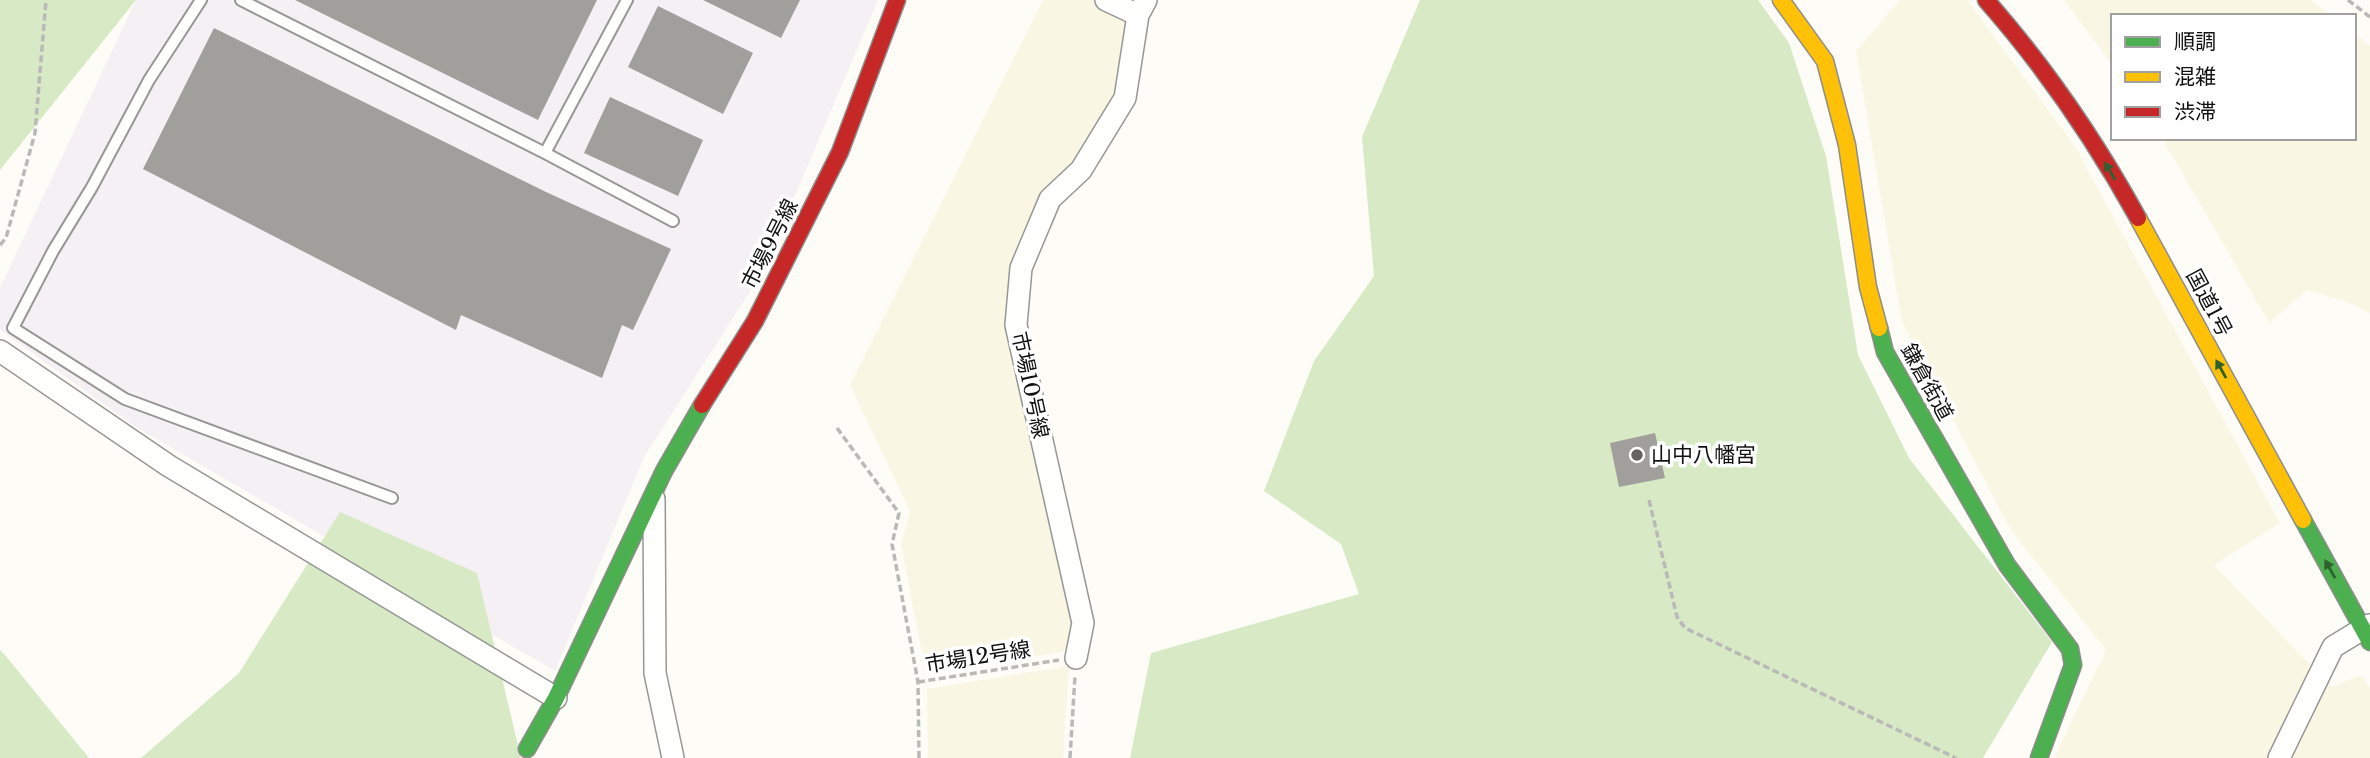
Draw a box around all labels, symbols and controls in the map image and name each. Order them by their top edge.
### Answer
legend [2111,14,2356,140]
text: 順調 [2174,29,2216,55]
text: 混雑 [2174,64,2216,90]
text: 渋滞 [2174,99,2216,125]
one-way arrow [2103,161,2116,180]
street label: 市場9号線 [736,195,804,293]
street label: 国道1号 [2181,265,2237,341]
street label: 市場10号線 [1006,329,1054,441]
street label: 鎌倉街道 [1895,339,1959,425]
one-way arrow [2215,359,2227,379]
place label: 山中八幡宮 [1651,442,1756,468]
marker: 山中八幡宮 [1629,447,1645,463]
one-way arrow [2324,559,2336,578]
street label: 市場12号線 [923,636,1033,678]

